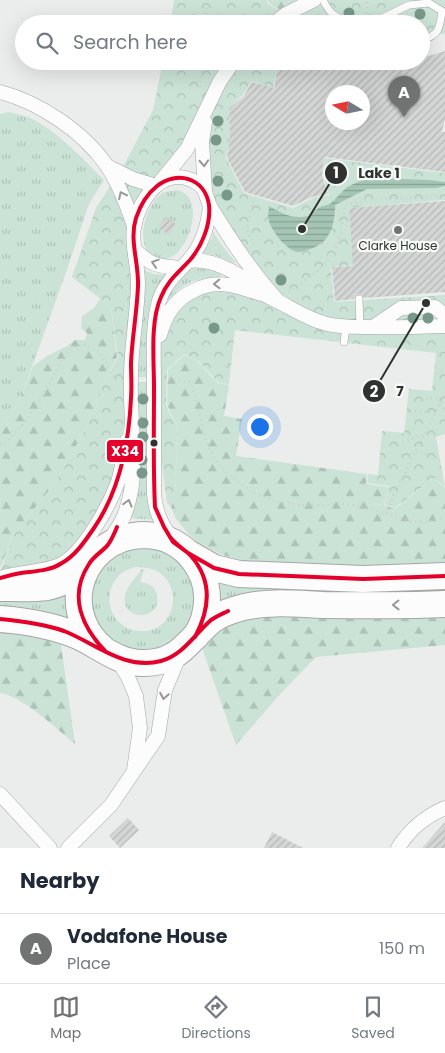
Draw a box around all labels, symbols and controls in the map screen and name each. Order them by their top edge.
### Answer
search box [15,15,430,70]
icon: search [33,29,61,57]
text: Search here [73,29,187,56]
pin: A [388,76,420,117]
north arrow [325,85,370,130]
callout: Lake 1 [323,159,410,188]
one-way arrow [198,160,209,168]
text: 1 [333,162,339,183]
text: Lake 1 [358,163,400,183]
one-way arrow [118,191,128,200]
marker: Clarke House [392,224,404,236]
place label: Clarke House [359,237,438,254]
one-way arrow [151,259,160,269]
one-way arrow [213,279,221,289]
callout: 7 [361,377,414,406]
text: 2 [370,381,379,402]
text: 7 [396,381,404,401]
your location [247,414,273,440]
unlabelled marker [149,438,159,448]
line badge: X34 [106,439,144,463]
text: X34 [111,441,139,461]
one-way arrow [122,499,132,507]
one-way arrow [392,600,400,610]
one-way arrow [159,692,169,701]
text: Nearby [20,866,100,895]
text: Vodafone House [67,923,227,950]
text: A [30,937,42,960]
text: 150 m [379,937,425,960]
text: Place [67,952,111,975]
tab: Map [50,993,81,1044]
tab: Directions [181,993,251,1044]
tab: Saved [351,993,395,1044]

